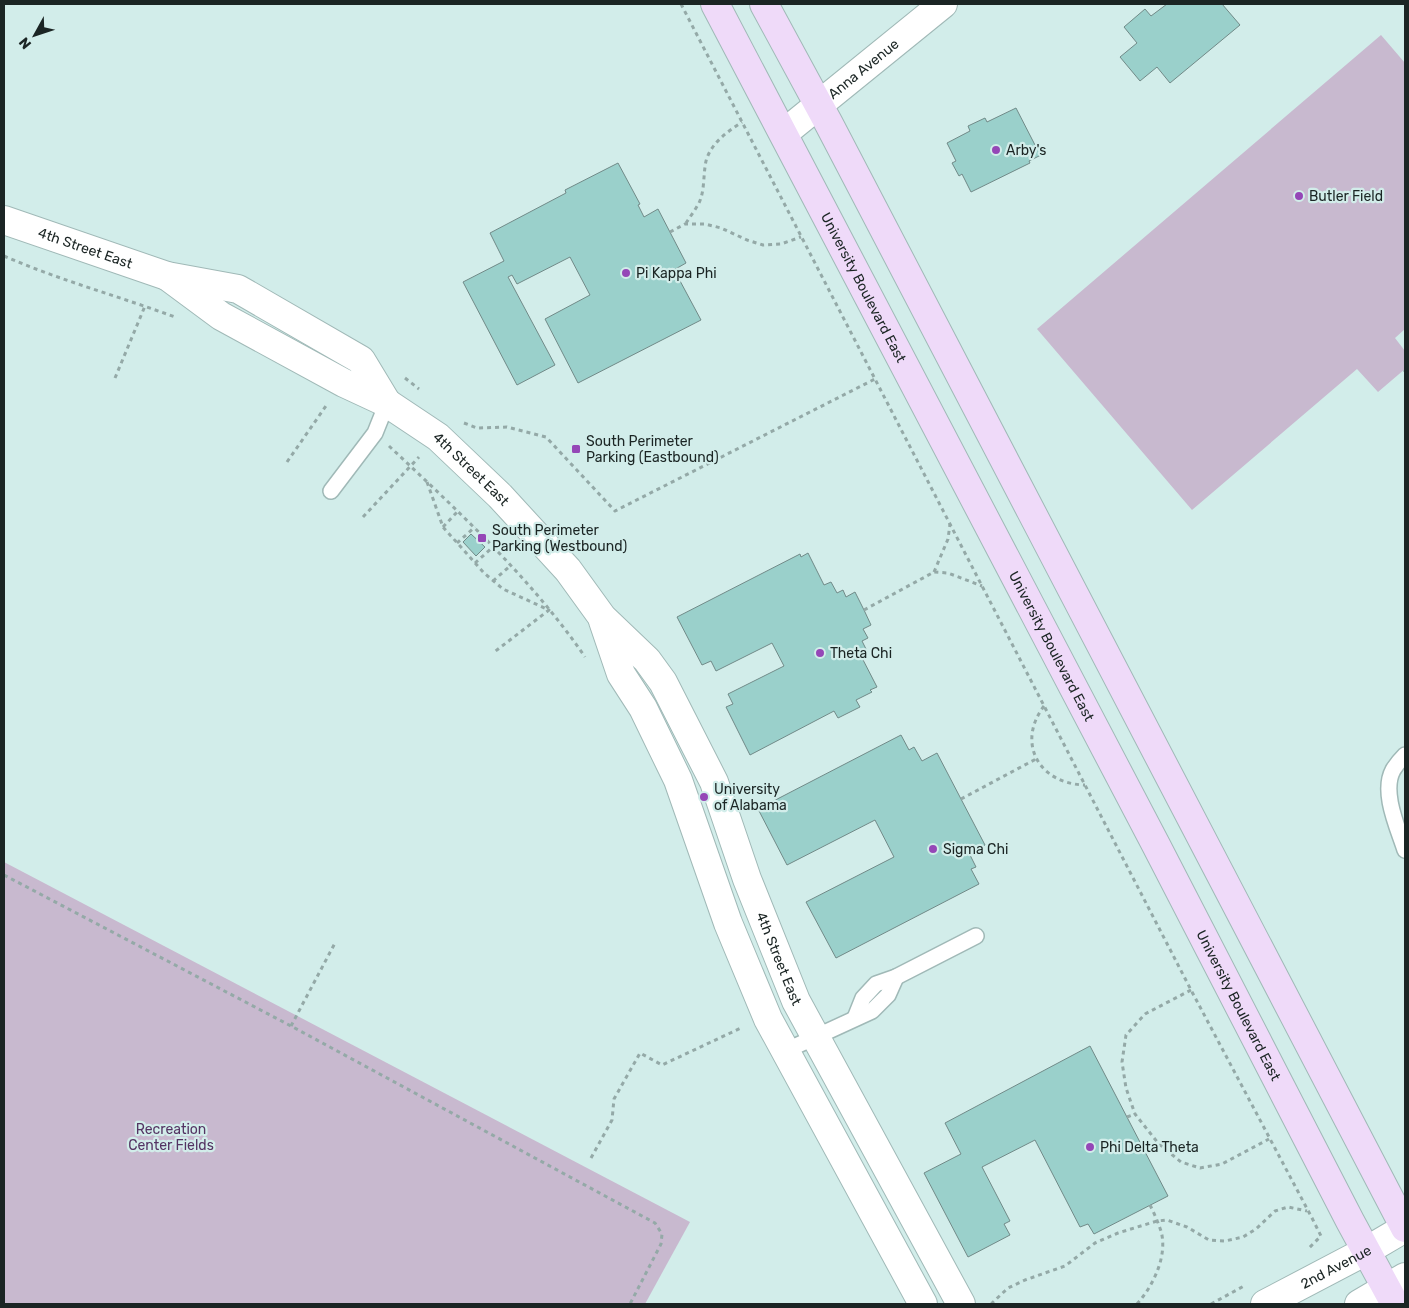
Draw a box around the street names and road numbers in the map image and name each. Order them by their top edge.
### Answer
street label: Anna Avenue [825,35,902,103]
street label: University Boulevard East [817,210,910,366]
street label: 4th Street East [36,224,135,273]
street label: 4th Street East [429,429,513,510]
street label: University Boulevard East [1005,568,1098,725]
street label: 4th Street East [752,910,805,1009]
street label: University Boulevard East [1192,927,1284,1084]
street label: 2nd Avenue [1298,1242,1375,1293]

